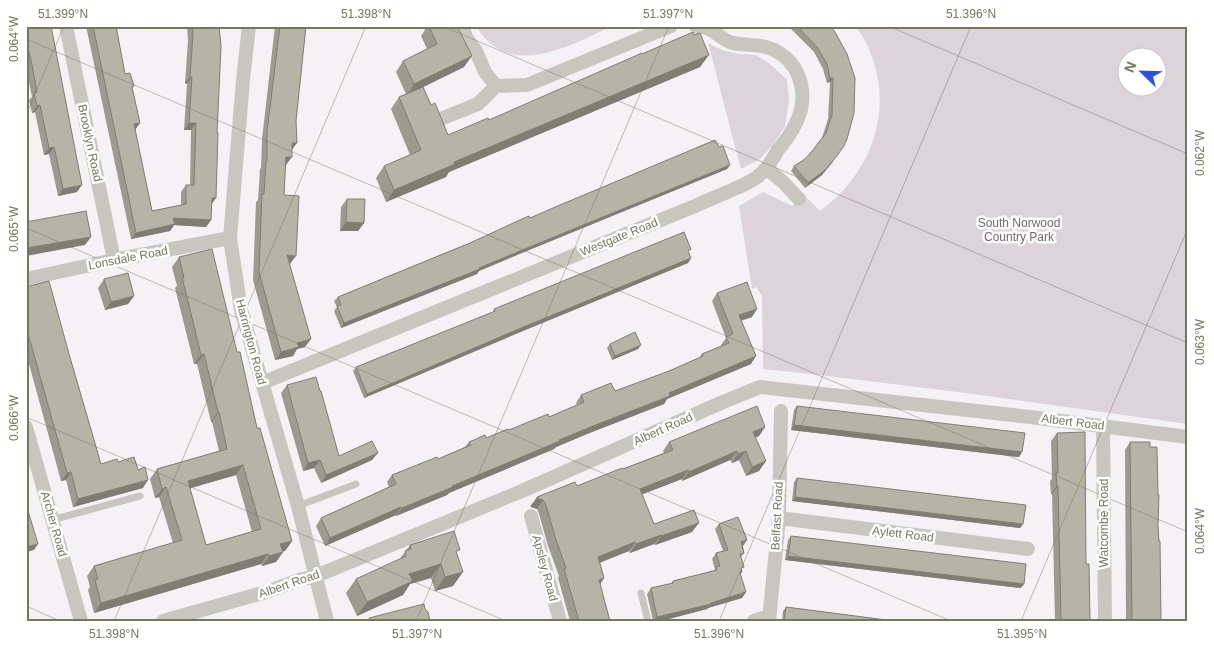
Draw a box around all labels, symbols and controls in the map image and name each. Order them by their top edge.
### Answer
text: 51.399°N [38,7,88,21]
text: 51.398°N [341,7,391,21]
text: 51.397°N [643,7,693,21]
text: 51.396°N [946,7,996,21]
text: 0.064°W [7,15,21,62]
north arrow [1116,48,1166,98]
text: N [1121,59,1139,75]
street label: Brooklyn Road [75,103,105,183]
text: 0.062°W [1193,129,1207,176]
text: 0.065°W [7,205,21,252]
street label: Westgate Road [578,215,660,259]
park label: South Norwood Country Park [978,216,1060,244]
street label: Lonsdale Road [87,243,169,273]
street label: Harrington Road [233,298,269,386]
text: 0.063°W [1193,318,1207,365]
text: 0.066°W [7,394,21,441]
street label: Albert Road [631,410,695,448]
street label: Albert Road [1041,411,1105,433]
street label: Watcombe Road [1097,479,1111,567]
street label: Belfast Road [768,481,786,551]
street label: Archer Road [38,490,70,558]
text: 0.064°W [1193,507,1207,554]
street label: Aylett Road [871,523,935,545]
street label: Apsley Road [529,533,561,603]
street label: Albert Road [257,567,321,601]
text: 51.398°N [89,627,139,641]
text: 51.397°N [392,627,442,641]
text: 51.396°N [694,627,744,641]
text: 51.395°N [997,627,1047,641]

